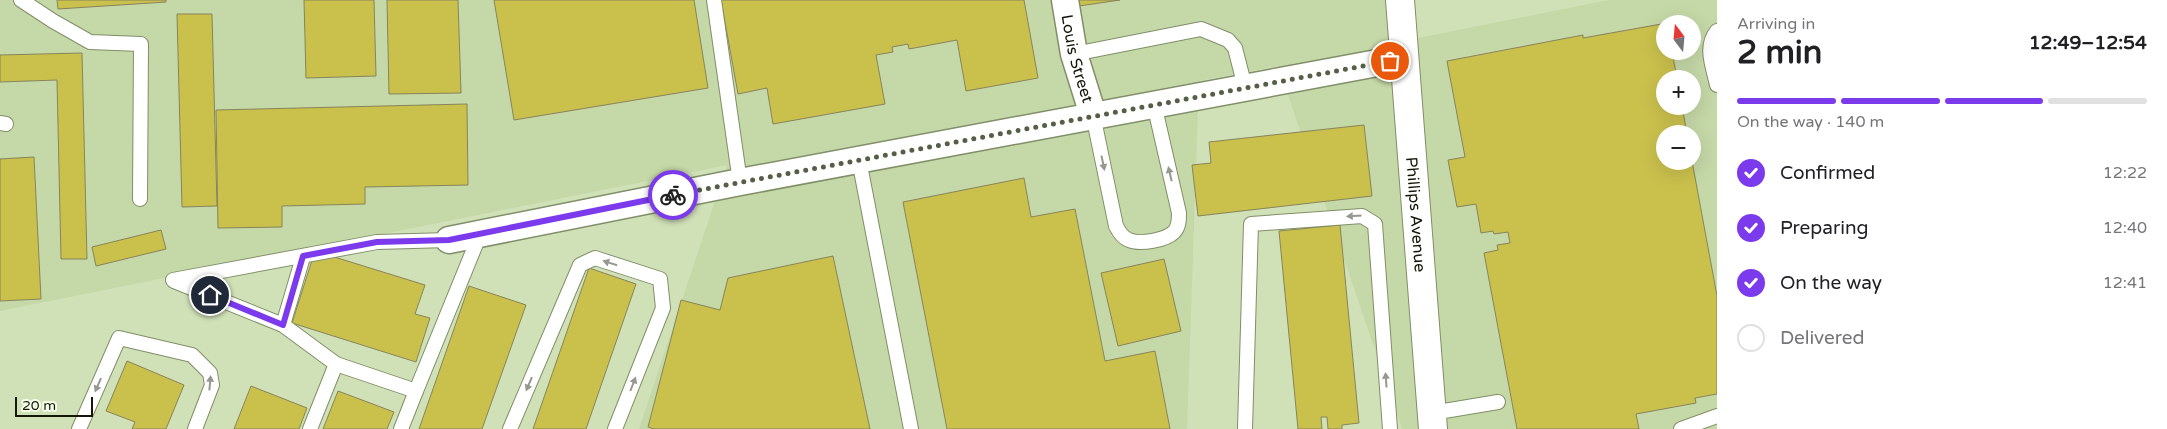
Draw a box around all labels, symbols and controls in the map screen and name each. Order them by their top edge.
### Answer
street label: Louis Street [1057,13,1098,105]
text: Arriving in [1737,14,1815,34]
north arrow [1656,15,1701,60]
map controls [1656,15,1701,170]
text: 12:49–12:54 [2029,32,2147,54]
text: 2 min [1737,34,1822,72]
pin [1369,40,1411,82]
icon: bag [1376,47,1404,75]
button: + [1656,70,1701,115]
text: On the way · 140 m [1737,112,1884,132]
button: − [1656,125,1701,170]
one-way arrow [1099,155,1107,171]
street label: Phillips Avenue [1401,156,1430,273]
icon: check [1737,159,1765,187]
text: Confirmed [1780,162,1875,184]
text: 12:22 [2103,163,2147,183]
one-way arrow [1166,166,1174,182]
courier [648,170,698,220]
icon: bike [659,181,687,209]
one-way arrow [1346,213,1362,221]
icon: check [1737,214,1765,242]
text: Preparing [1780,217,1869,239]
text: 12:40 [2103,218,2147,238]
one-way arrow [603,259,618,267]
icon: check [1737,269,1765,297]
text: On the way [1780,272,1882,294]
text: 12:41 [2103,273,2147,293]
pin [189,274,231,316]
icon: home [196,281,224,309]
text: Delivered [1780,327,1865,349]
one-way arrow [1382,372,1390,388]
one-way arrow [206,375,214,391]
one-way arrow [630,376,637,391]
one-way arrow [524,377,532,391]
one-way arrow [94,378,102,392]
scale bar [15,394,92,417]
text: 20 m [22,397,56,414]

